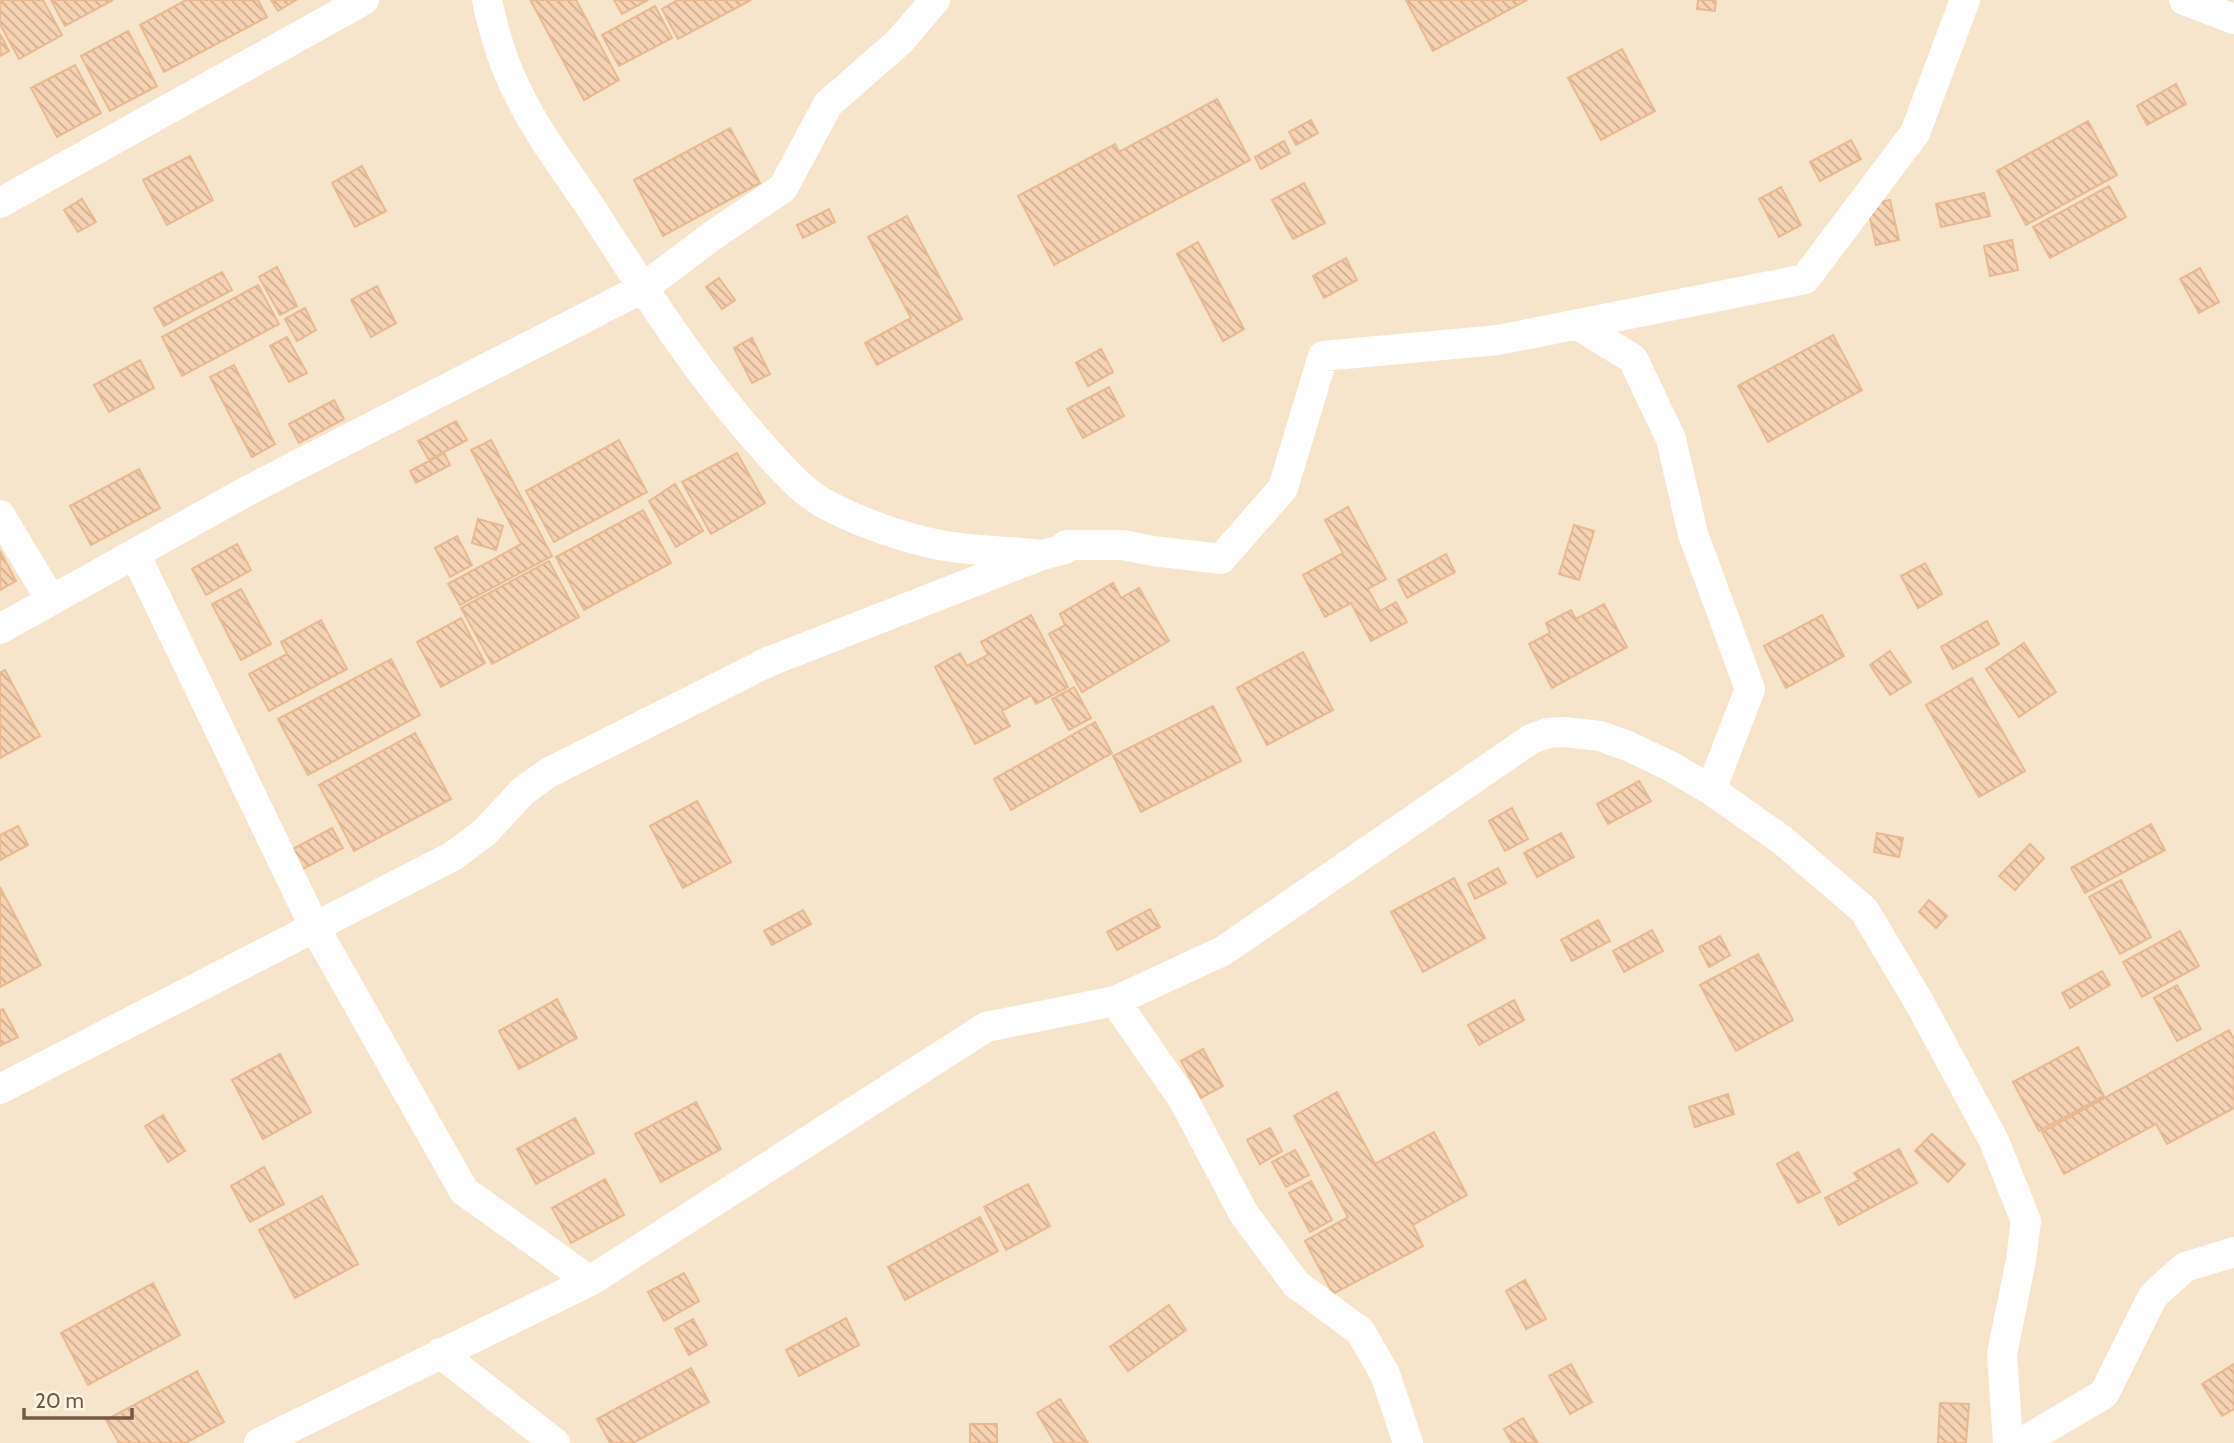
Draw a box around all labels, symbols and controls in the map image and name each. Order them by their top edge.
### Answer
scale bar [24,1376,133,1420]
text: 20 m [35,1388,84,1413]

